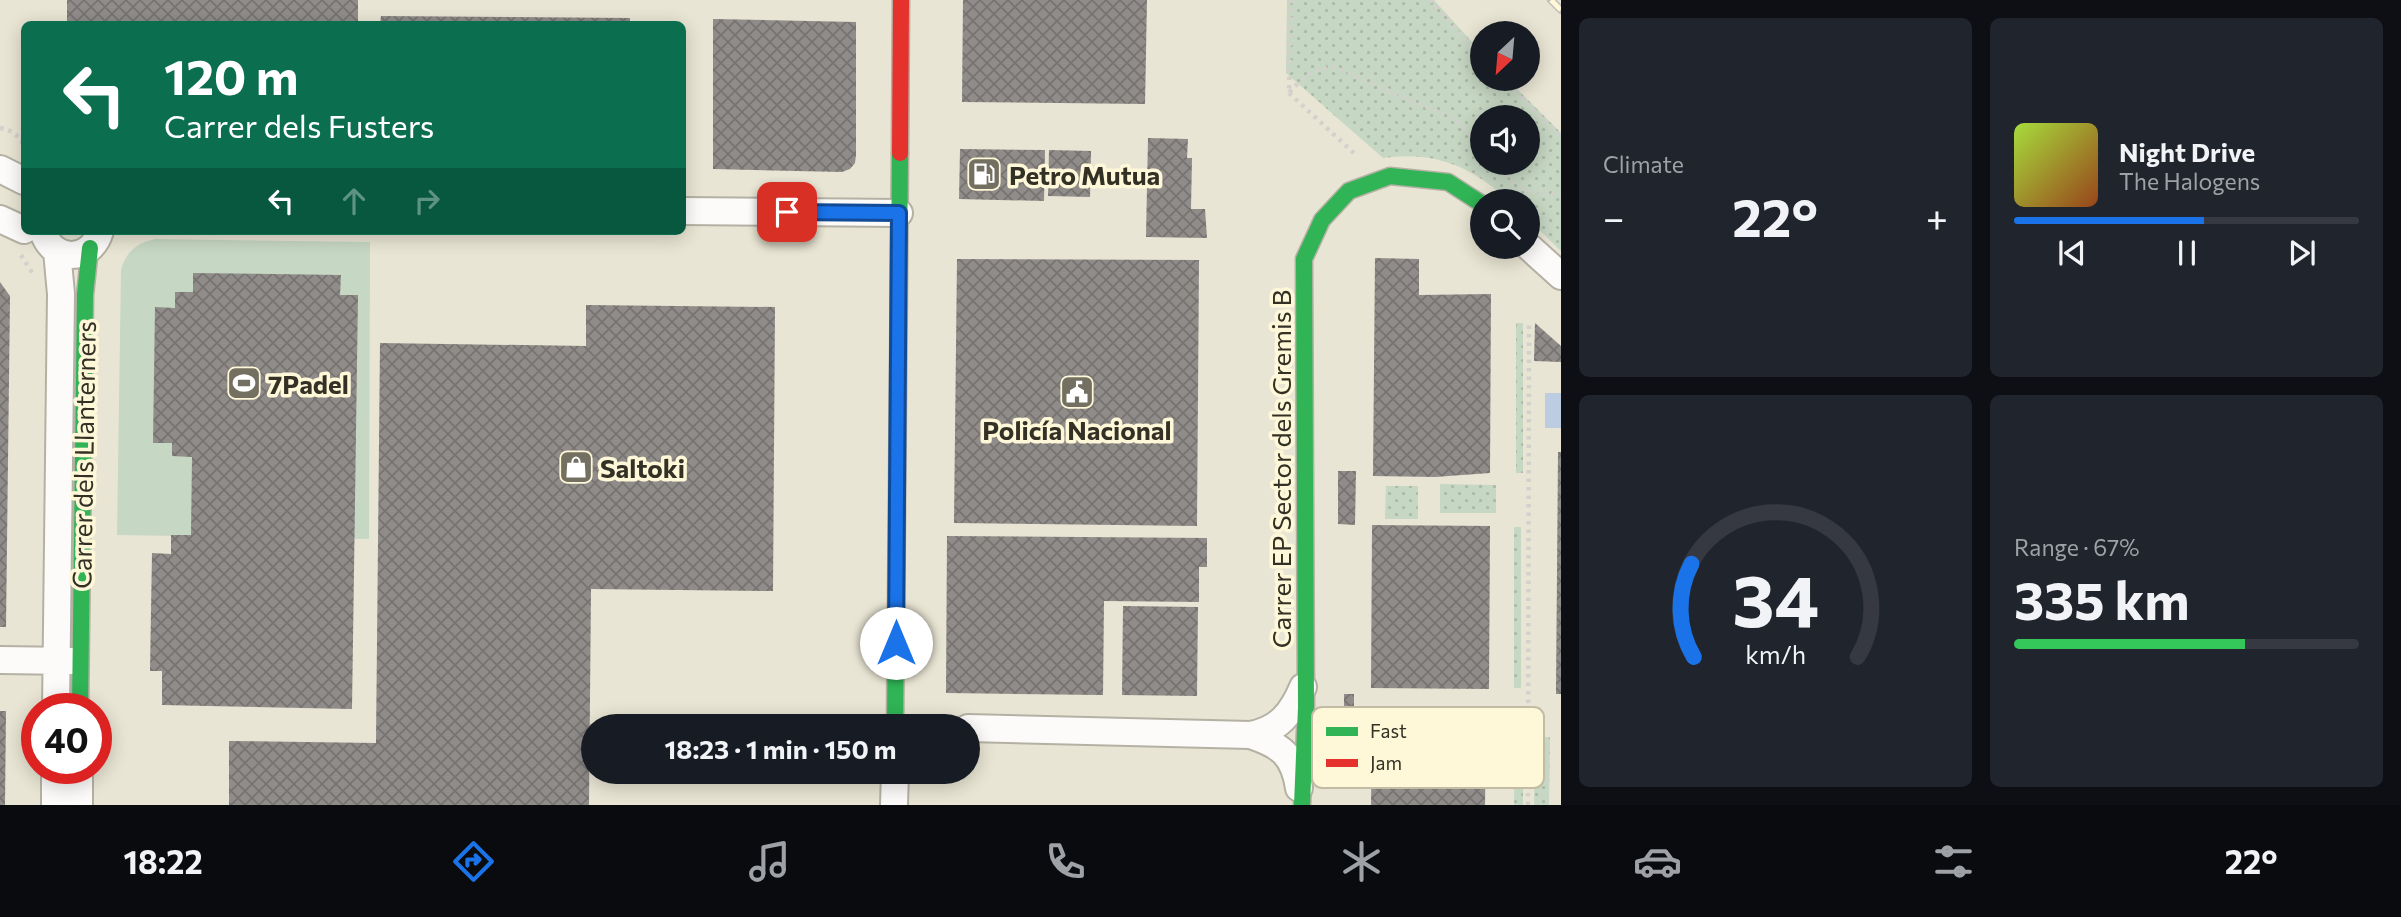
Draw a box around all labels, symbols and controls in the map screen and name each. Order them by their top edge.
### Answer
north arrow [1470,21,1540,91]
map controls [1470,21,1540,259]
text: 120 m [164,45,298,105]
icon: left [49,49,140,140]
text: Carrer dels Fusters [164,105,434,145]
button: sound [1470,105,1540,175]
text: Night Drive [2119,136,2255,167]
text: Climate [1603,150,1684,178]
fuel station icon: Petro Mutua [965,155,1003,193]
place label: Petro Mutua [1009,159,1160,190]
text: The Halogens [2119,167,2260,195]
icon: left [262,182,300,220]
icon: ahead [335,182,373,220]
icon: right [408,182,446,220]
pin [757,182,817,242]
text: 22° [1732,184,1818,248]
button: search [1470,189,1540,259]
icon: arrive [768,193,806,231]
text: − [1603,193,1625,240]
text: + [1926,193,1948,240]
icon: previous [2053,234,2091,272]
icon: pause [2168,234,2206,272]
icon: next [2283,234,2321,272]
street label: Carrer EP Sector dels Gremis B [1265,290,1296,648]
street label: Carrer dels Llanterners [65,321,101,589]
sports icon: 7Padel [225,364,263,402]
place label: 7Padel [268,368,349,399]
public building icon: Policía Nacional [1058,373,1096,411]
place label: Policía Nacional [982,414,1172,445]
shop icon: Saltoki [557,448,595,486]
place label: Saltoki [600,452,685,483]
text: Range · 67% [2014,533,2139,561]
text: 34 [1732,553,1819,642]
text: 335 km [2014,567,2190,631]
position arrow [859,606,933,680]
text: km/h [1745,639,1806,669]
speed limit sign: 40 [21,693,112,784]
legend [1312,707,1544,788]
text: Fast [1370,719,1407,742]
text: 18:23 · 1 min · 150 m [665,733,896,764]
text: Jam [1370,751,1402,774]
icon: directions [449,837,498,886]
icon: music [745,837,794,886]
icon: phone [1041,837,1090,886]
icon: climate [1337,837,1386,886]
icon: car [1633,837,1682,886]
icon: filters [1929,837,1978,886]
text: 18:22 [123,841,203,881]
text: 22° [2225,841,2277,881]

